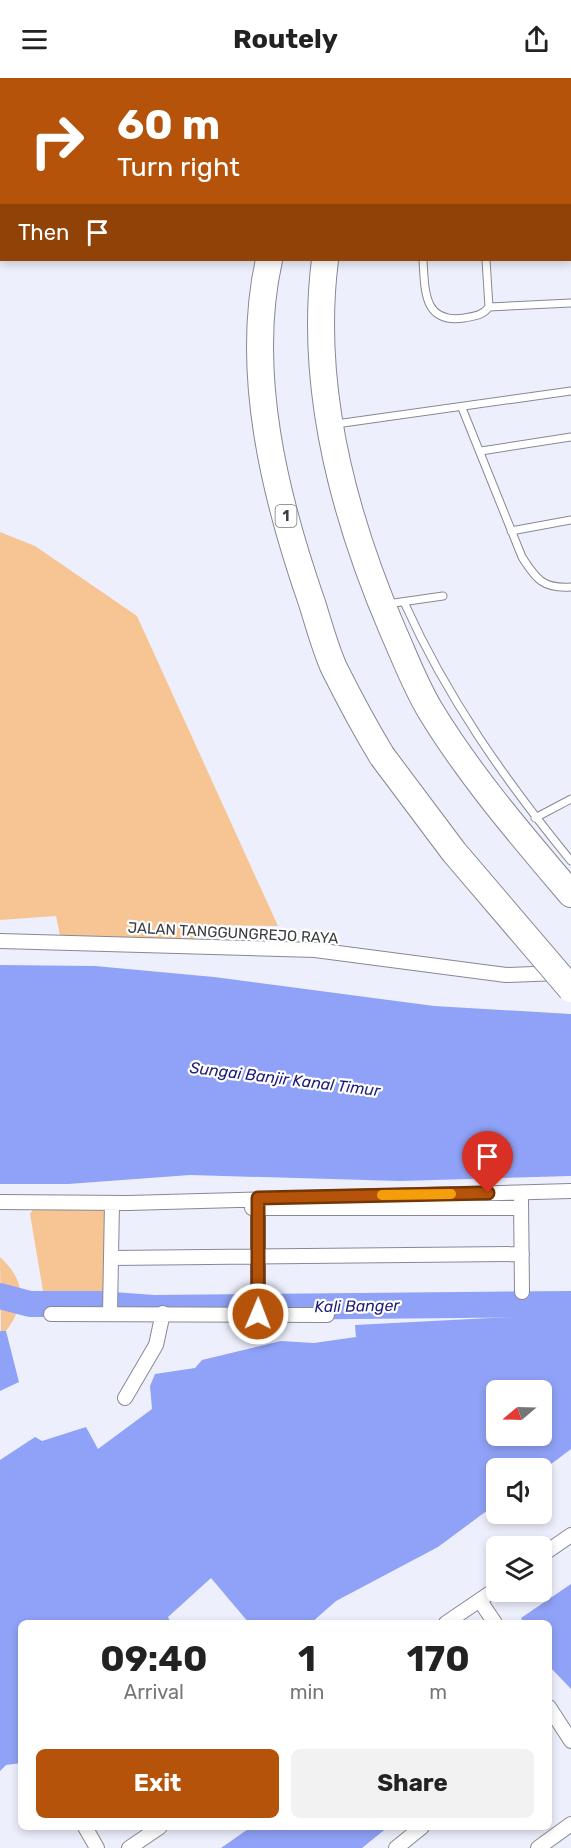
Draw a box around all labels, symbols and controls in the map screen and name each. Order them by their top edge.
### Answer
icon: menu [18,23,51,56]
text: Routely [233,23,338,55]
icon: share [520,23,553,56]
text: 60 m [117,100,220,150]
icon: right [18,102,96,180]
text: Turn right [117,151,240,183]
icon: arrive [81,216,114,249]
text: Then [18,219,69,246]
road number: 1 [276,505,296,527]
street label: JALAN TANGGUNGREJO RAYA [127,918,339,948]
water label: Sungai Banjir Kanal Timur [189,1058,382,1100]
pin [462,1131,513,1193]
icon: arrive [471,1140,504,1173]
position arrow [226,1282,290,1346]
water label: Kali Banger [314,1296,401,1316]
north arrow [486,1380,552,1446]
map controls [486,1380,552,1602]
button: sound [486,1458,552,1524]
button: layers [486,1536,552,1602]
text: 09:40 [100,1637,207,1680]
text: 1 [298,1637,316,1680]
text: 170 [407,1637,470,1680]
text: Arrival [124,1680,184,1704]
text: min [290,1680,324,1704]
text: m [429,1680,447,1704]
button: Exit [36,1749,279,1818]
button: Share [291,1749,534,1818]

